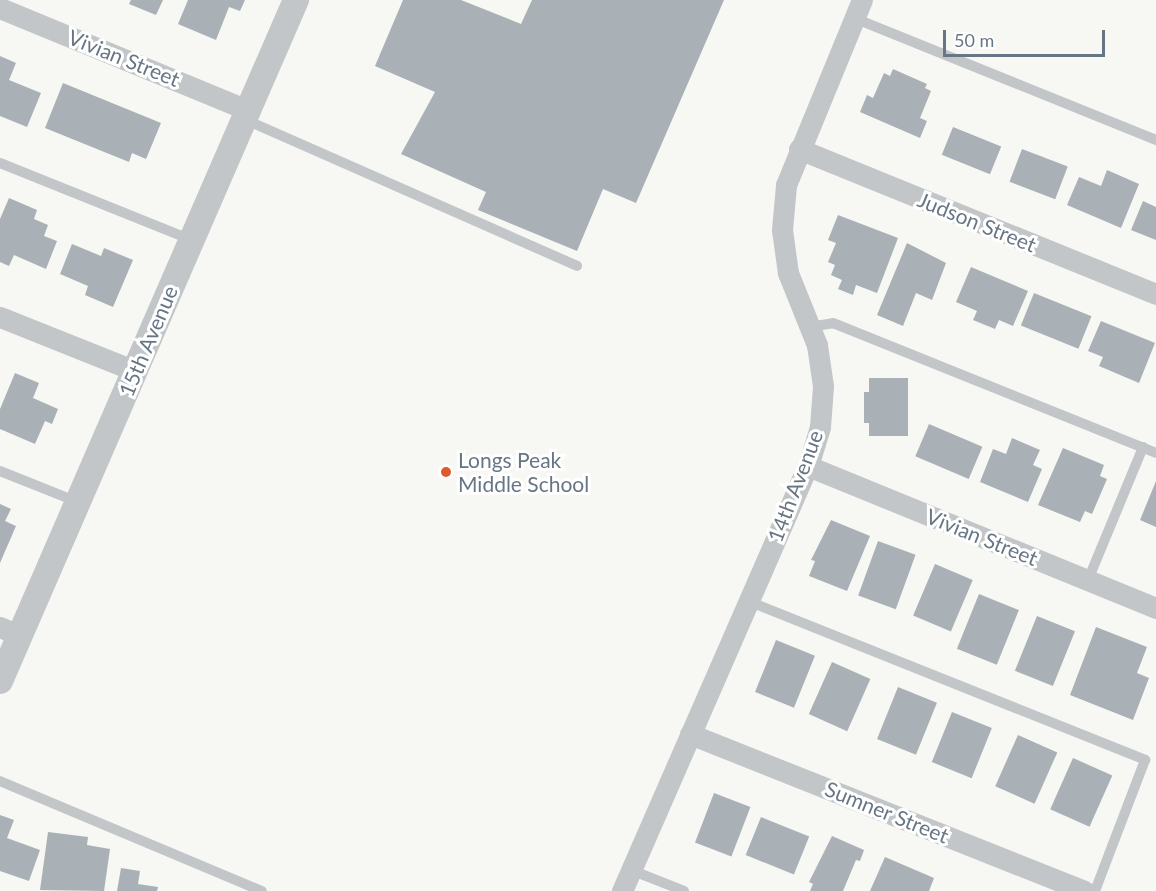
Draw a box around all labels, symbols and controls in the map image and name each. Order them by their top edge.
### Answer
scale bar [946,18,1108,56]
street label: Vivian Street [65,24,183,92]
text: 50 m [954,29,994,51]
street label: Judson Street [914,187,1040,257]
street label: 15th Avenue [113,282,183,400]
street label: 14th Avenue [762,426,828,546]
place label: Longs Peak Middle School [458,447,589,497]
marker: Longs Peak Middle School [439,465,453,479]
street label: Vivian Street [923,503,1041,571]
street label: Sumner Street [821,776,953,848]

